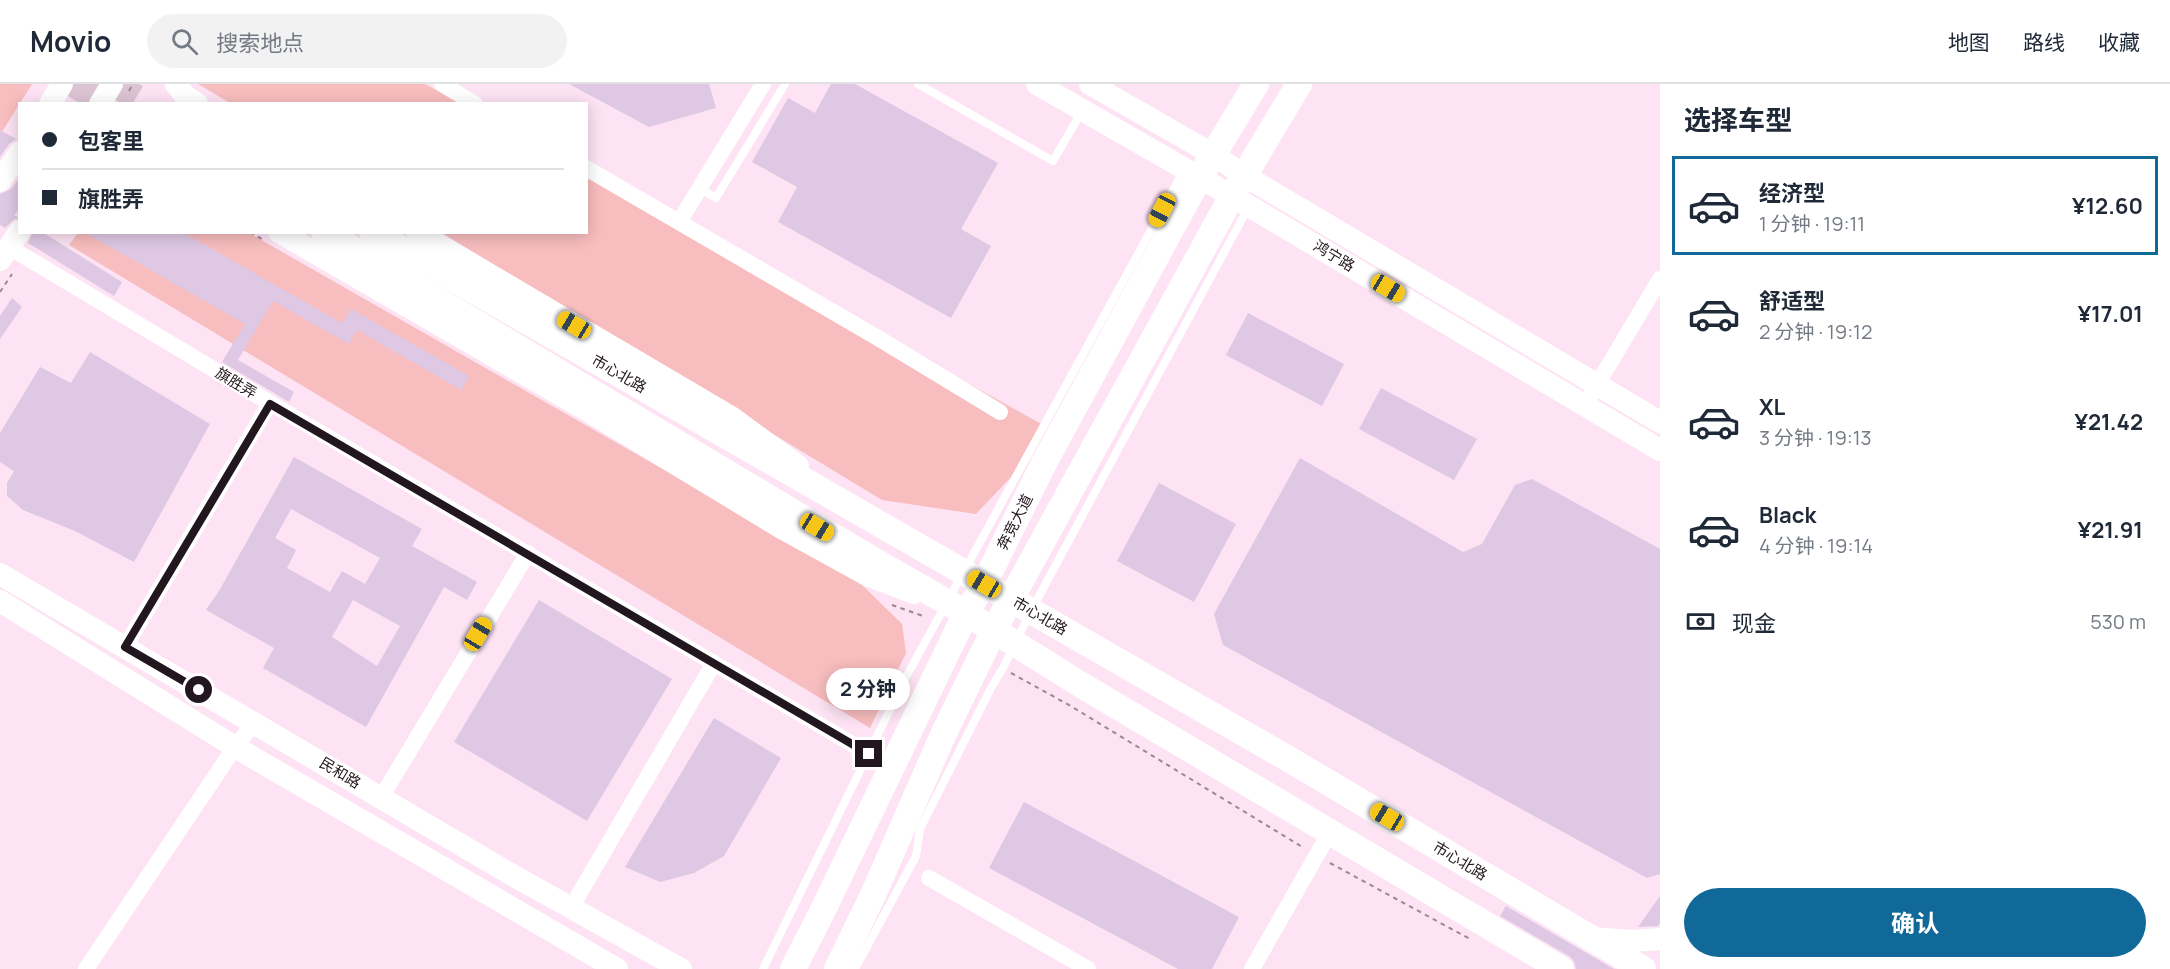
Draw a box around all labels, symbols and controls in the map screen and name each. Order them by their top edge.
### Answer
search box [147,14,567,68]
text: Movio [30,22,111,60]
icon: search [168,25,201,58]
text: 搜索地点 [216,28,304,58]
text: 地图 [1948,28,1990,56]
text: 路线 [2023,28,2065,56]
text: 收藏 [2098,28,2140,56]
text: 选择车型 [1684,101,1792,138]
text: 包客里 [78,126,144,156]
text: 经济型 [1759,178,1825,208]
icon: car [1687,179,1741,233]
text: 旗胜弄 [78,184,144,214]
car [1146,190,1178,230]
text: ¥12.60 [2072,191,2143,221]
text: 1 分钟 · 19:11 [1759,210,1865,237]
street label: 鸿宁路 [1310,235,1359,276]
car [1368,271,1408,305]
text: 舒适型 [1759,286,1825,316]
icon: car [1687,287,1741,341]
text: ¥17.01 [2078,299,2143,329]
car [554,308,594,342]
text: 2 分钟 · 19:12 [1759,318,1872,345]
street label: 市心北路 [588,349,650,398]
street label: 旗胜弄 [212,362,261,403]
text: XL [1759,392,1785,422]
icon: car [1687,395,1741,449]
text: ¥21.42 [2075,407,2143,437]
text: 3 分钟 · 19:13 [1759,424,1872,451]
street label: 奔竞大道 [992,490,1038,553]
text: Black [1759,500,1816,530]
icon: car [1687,503,1741,557]
car [797,510,837,544]
text: ¥21.91 [2078,515,2143,545]
text: 4 分钟 · 19:14 [1759,532,1873,559]
car [964,567,1004,601]
street label: 市心北路 [1009,591,1071,640]
icon: cash [1684,605,1717,638]
text: 现金 [1732,608,1776,638]
text: 530 m [2090,608,2146,635]
car [461,614,495,654]
callout: 2 分钟 [827,667,911,709]
text: 2 分钟 [840,675,896,702]
route start [185,676,212,703]
route end [855,740,882,767]
street label: 民和路 [316,752,365,793]
car [1367,800,1407,834]
street label: 市心北路 [1429,836,1491,885]
button: 确认 [1684,888,2146,957]

